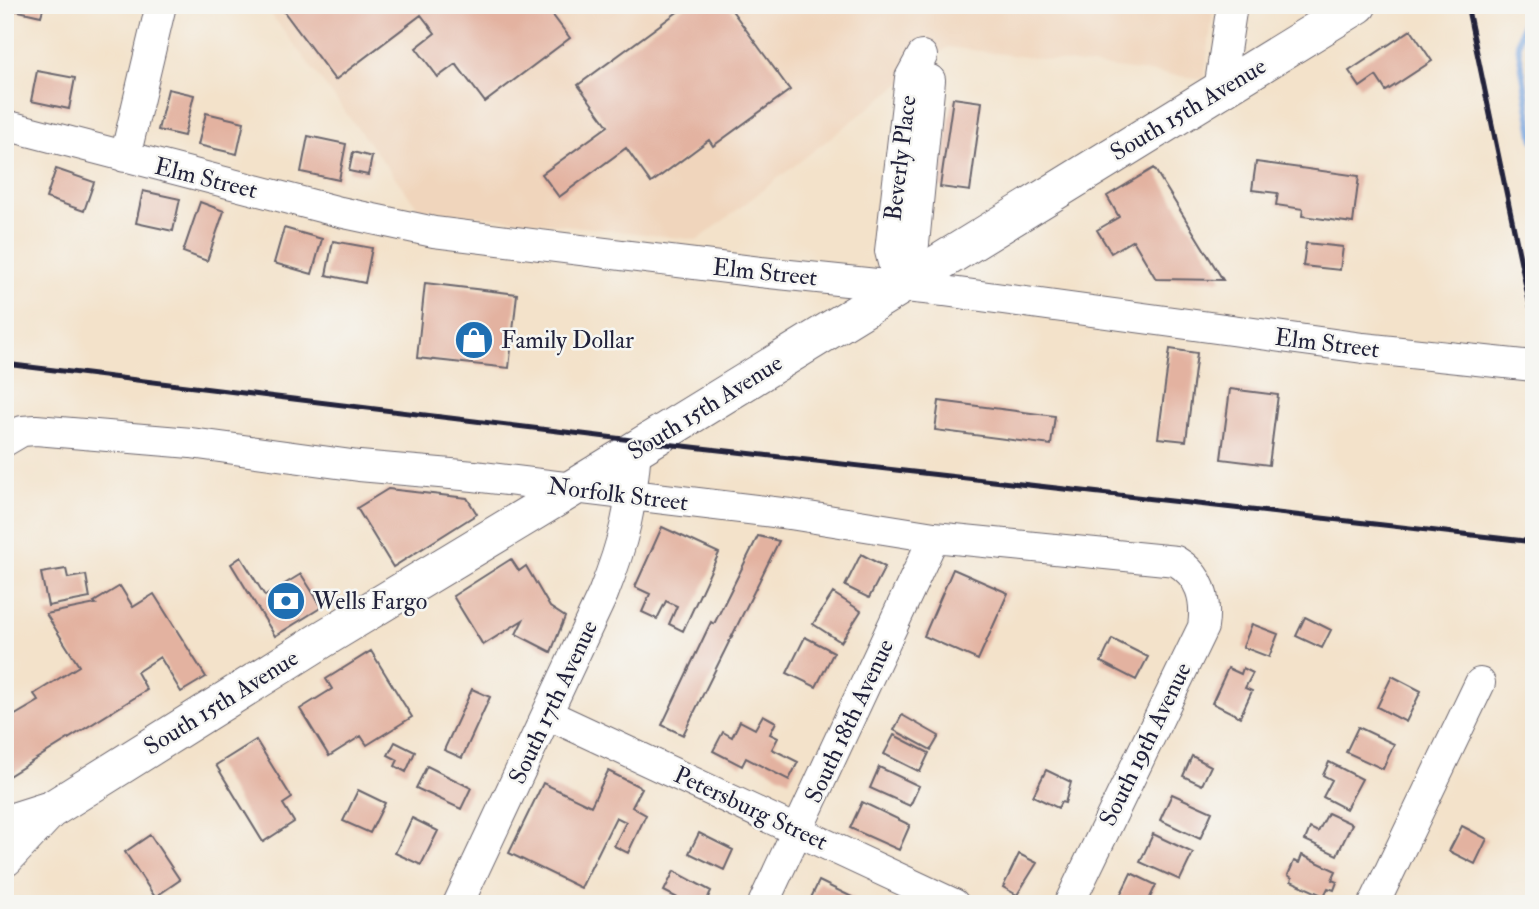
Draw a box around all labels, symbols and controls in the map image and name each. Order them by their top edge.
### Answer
street label: South 15th Avenue [1105,51,1272,168]
street label: Beverly Place [877,94,924,223]
street label: Elm Street [151,151,261,206]
street label: Elm Street [711,252,819,293]
shop icon: Family Dollar [453,319,495,361]
street label: Elm Street [1273,322,1381,365]
place label: Family Dollar [501,325,634,356]
street label: South 15th Avenue [622,347,788,467]
street label: Norfolk Street [546,471,690,519]
bank icon: Wells Fargo [265,580,307,622]
place label: Wells Fargo [312,586,427,617]
street label: South 17th Avenue [502,615,605,789]
street label: South 18th Avenue [798,634,901,808]
street label: South 15th Avenue [138,642,304,762]
street label: South 19th Avenue [1092,657,1198,831]
street label: Petersburg Street [669,759,833,858]

